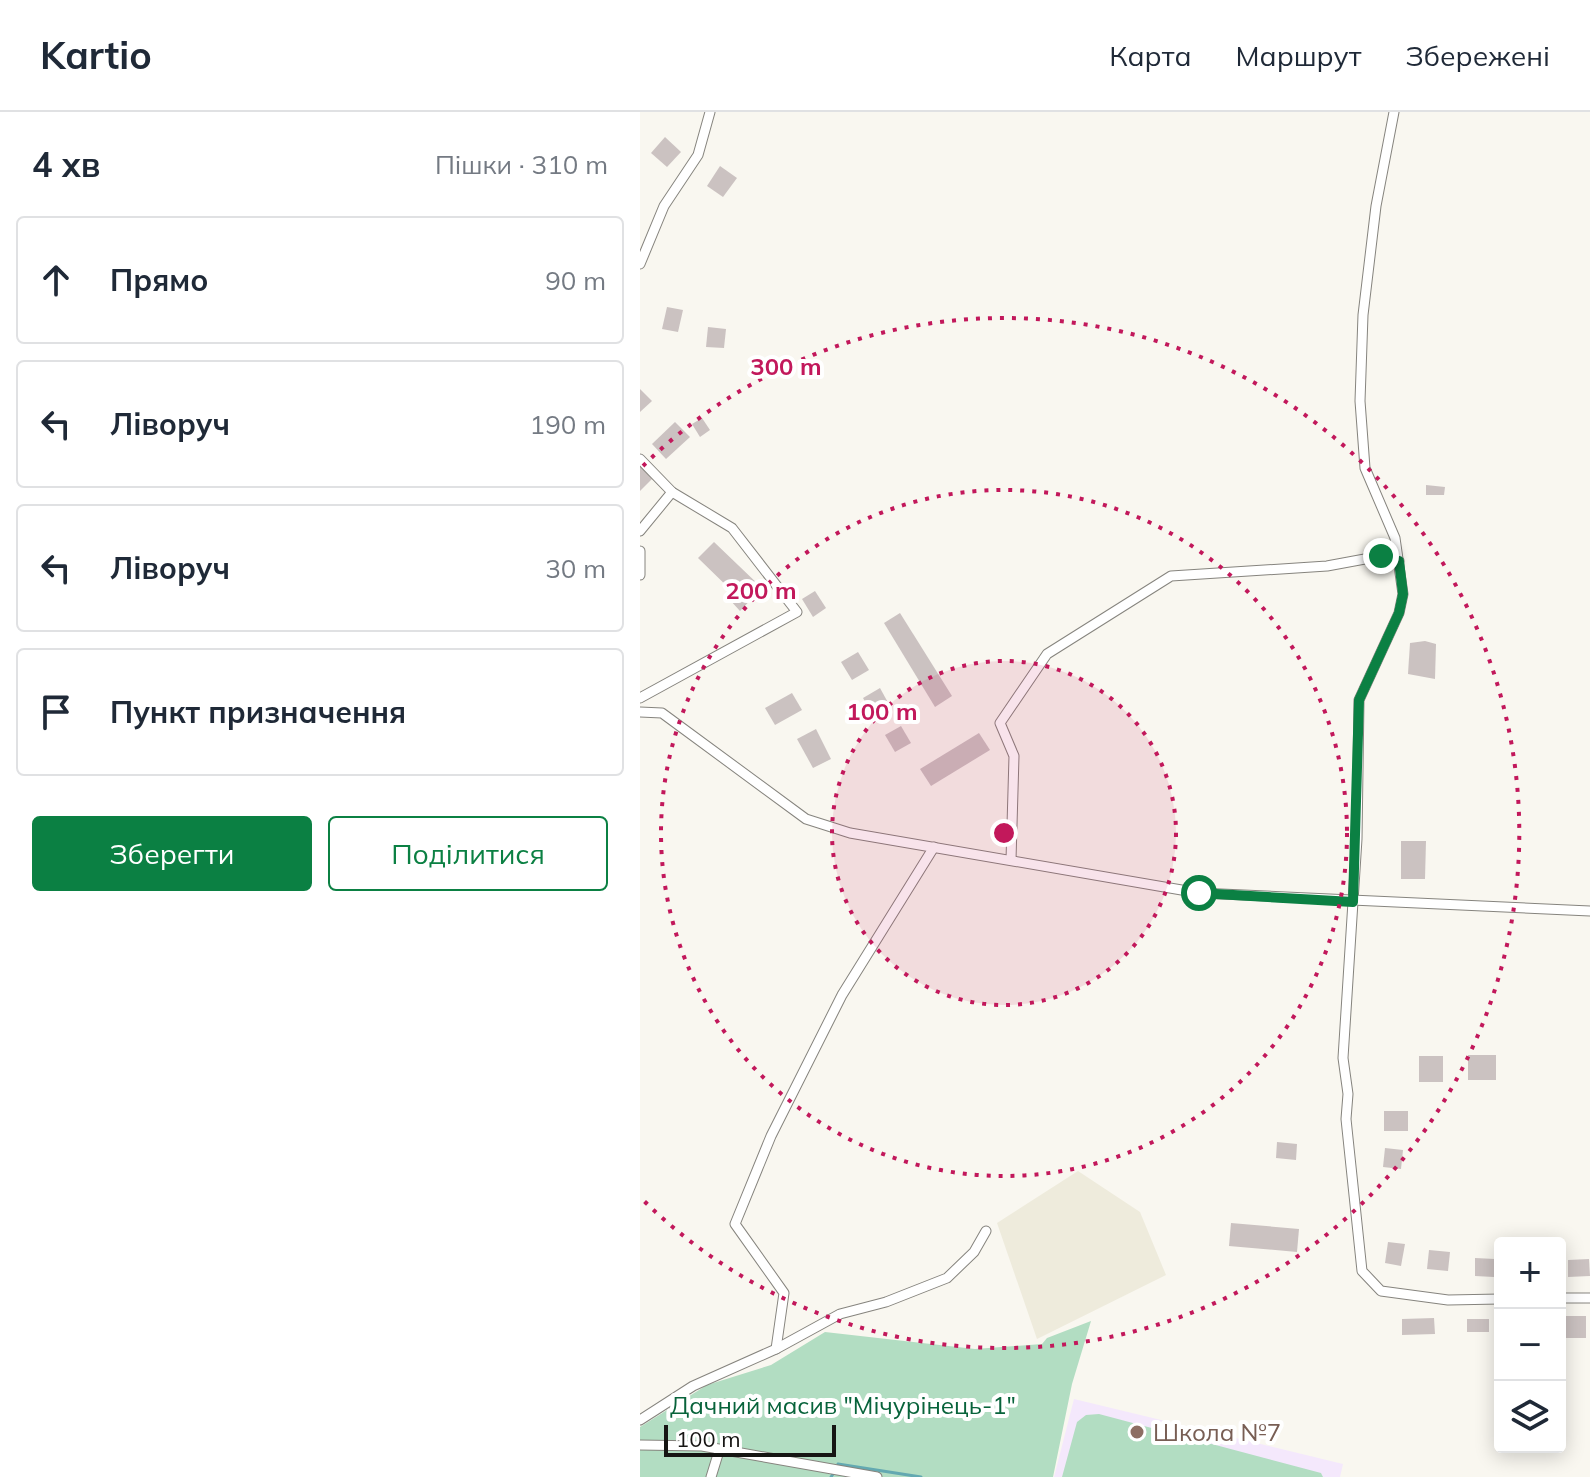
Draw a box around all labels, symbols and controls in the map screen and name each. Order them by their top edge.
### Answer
text: Kartio [40,31,152,79]
text: Карта [1109,38,1192,73]
text: Маршрут [1236,38,1361,73]
text: Збережені [1405,38,1550,73]
text: 4 хв [32,143,101,186]
text: Пішки · 310 m [435,148,608,181]
icon: ahead [34,258,78,302]
text: Прямо [110,261,208,299]
text: 90 m [545,264,606,297]
text: 300 m [750,351,822,381]
icon: left [34,402,78,446]
text: Ліворуч [110,405,230,443]
text: 190 m [530,408,606,441]
route end [1363,538,1399,574]
icon: left [34,546,78,590]
text: Ліворуч [110,549,230,587]
text: 30 m [545,552,606,585]
text: 200 m [725,575,797,605]
icon: arrive [34,690,78,734]
text: Пункт призначення [110,693,406,731]
text: 100 m [846,696,918,726]
button: Зберегти [32,816,312,891]
button: Поділитися [328,816,608,891]
centre of rings [990,819,1018,847]
route start [1181,875,1217,911]
map controls [1494,1237,1566,1453]
button: + [1494,1237,1566,1309]
button: − [1494,1309,1566,1381]
button: layers [1494,1381,1566,1453]
park label: Дачний масив "Мічурінець-1" [670,1390,1016,1420]
place label: Школа №7 [1153,1417,1281,1447]
scale bar [664,1421,836,1457]
marker: Школа №7 [1128,1423,1146,1441]
text: 100 m [676,1425,741,1453]

